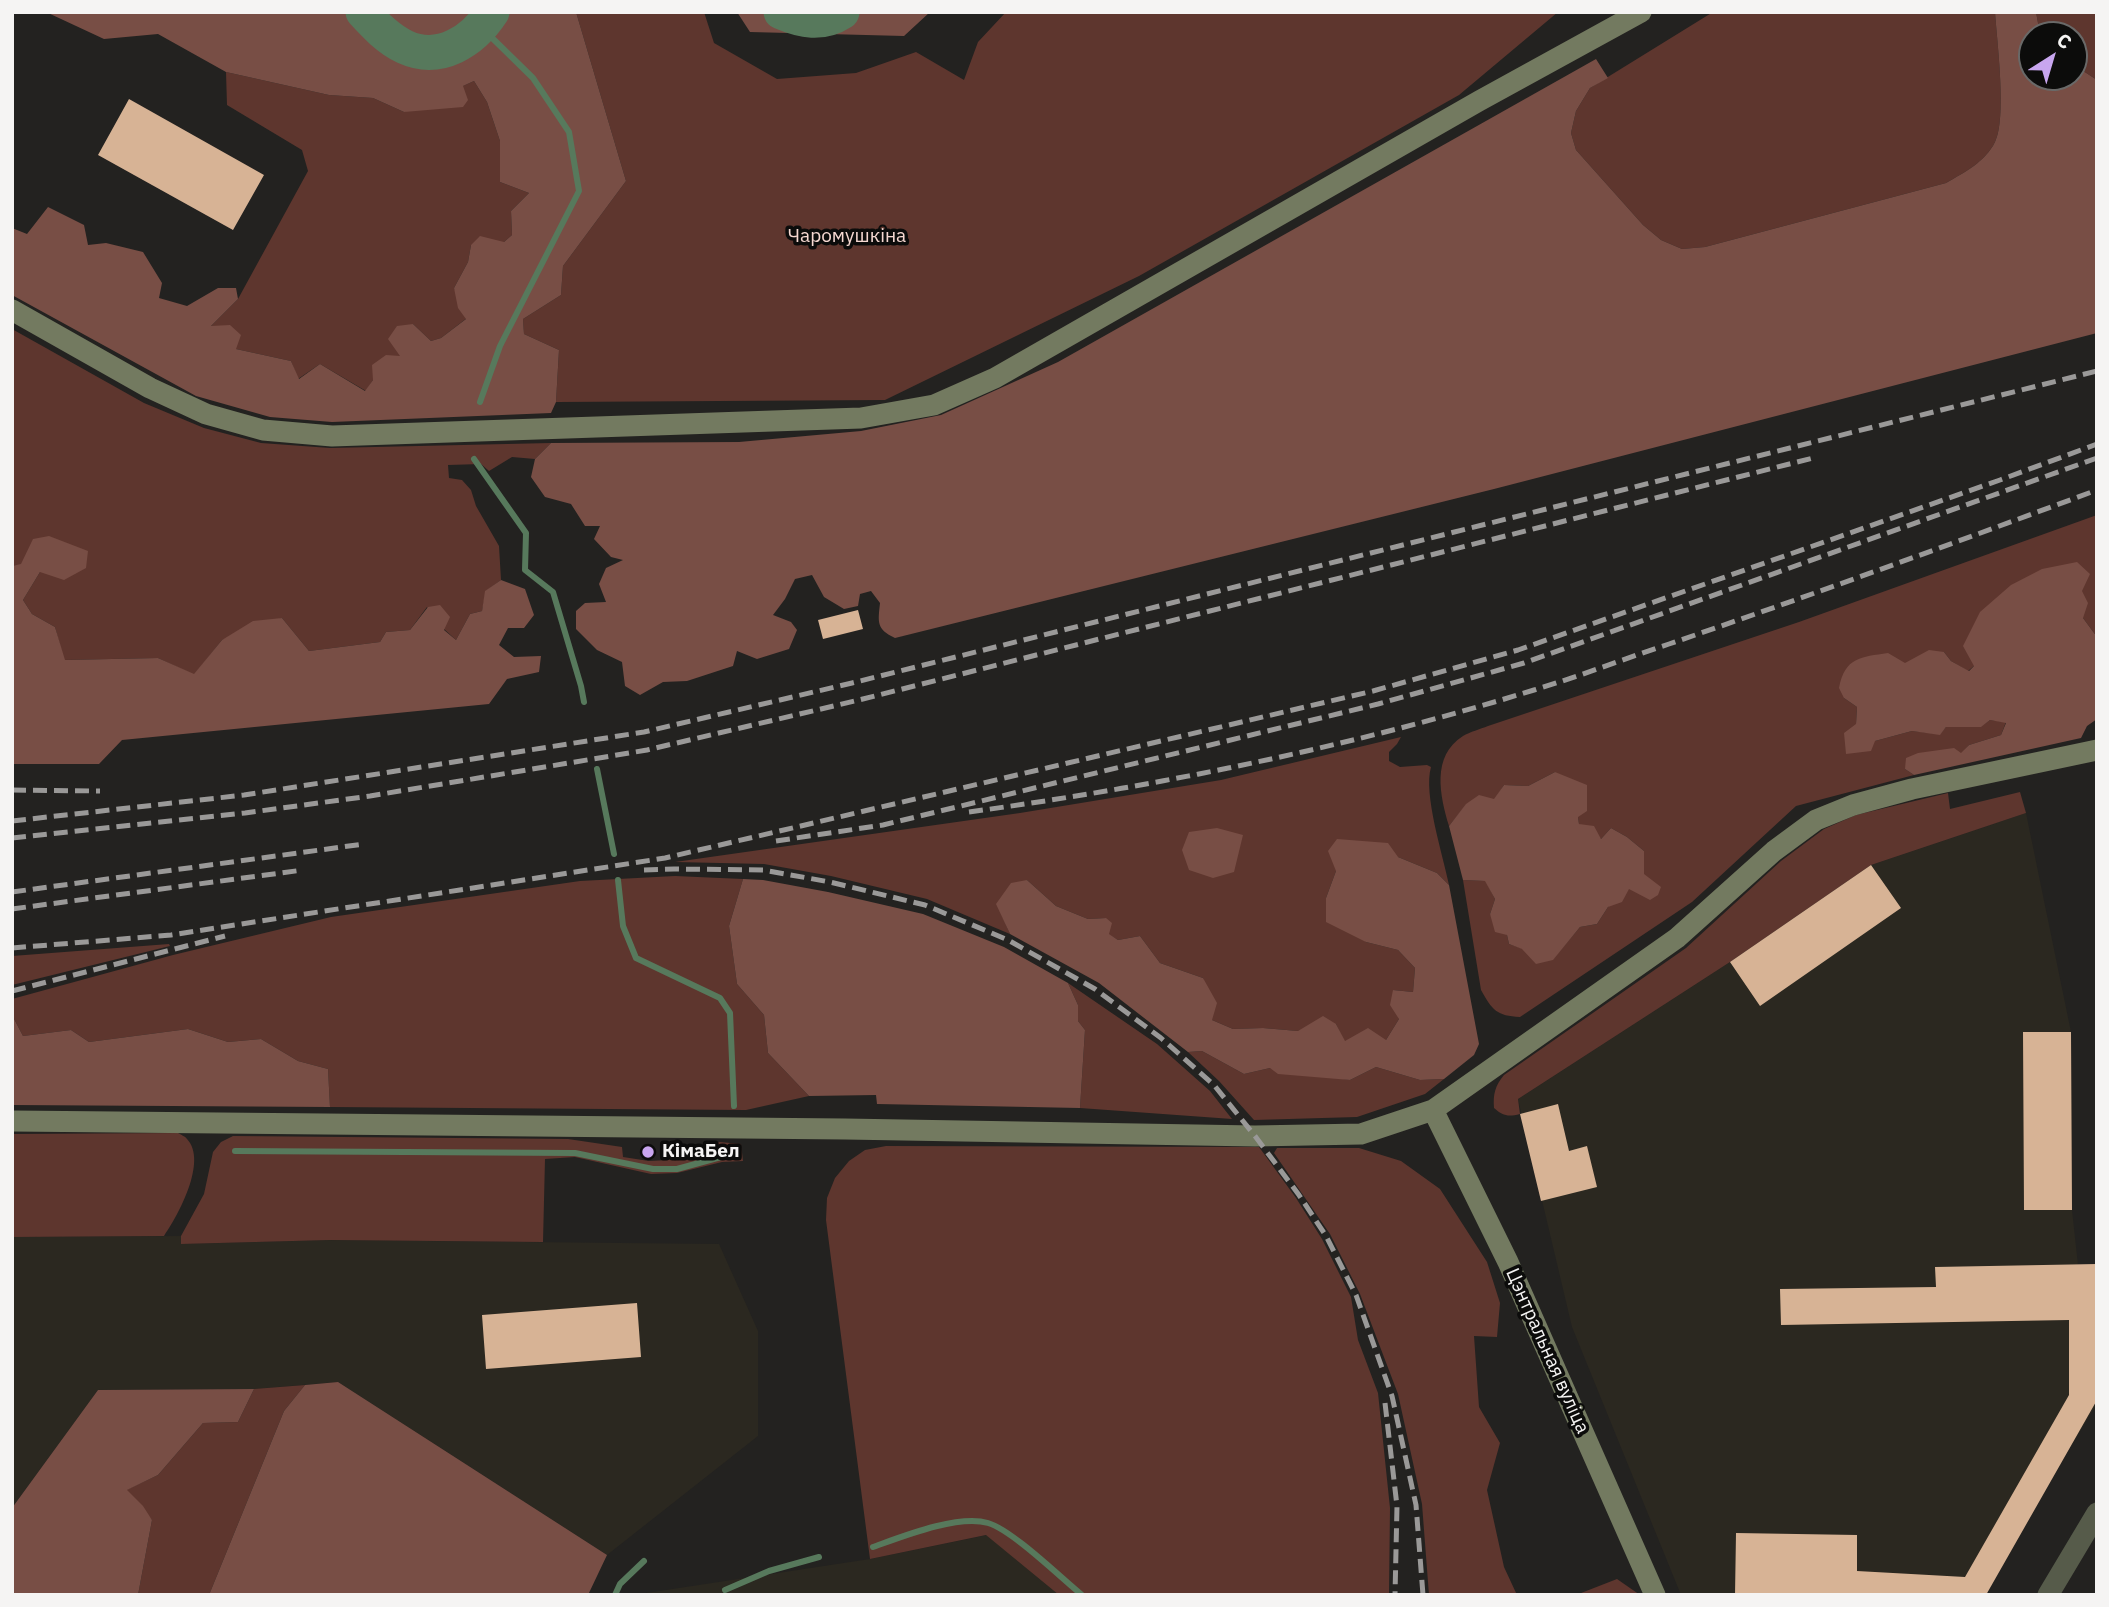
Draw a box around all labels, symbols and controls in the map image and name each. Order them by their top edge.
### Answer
north arrow [2018,21,2088,91]
text: С [2052,28,2077,54]
park label: Чаромушкіна [788,226,906,248]
place label: КімаБел [662,1141,740,1163]
marker: КімаБел [640,1144,656,1160]
street label: Цэнтральная вуліца [1500,1265,1594,1437]

